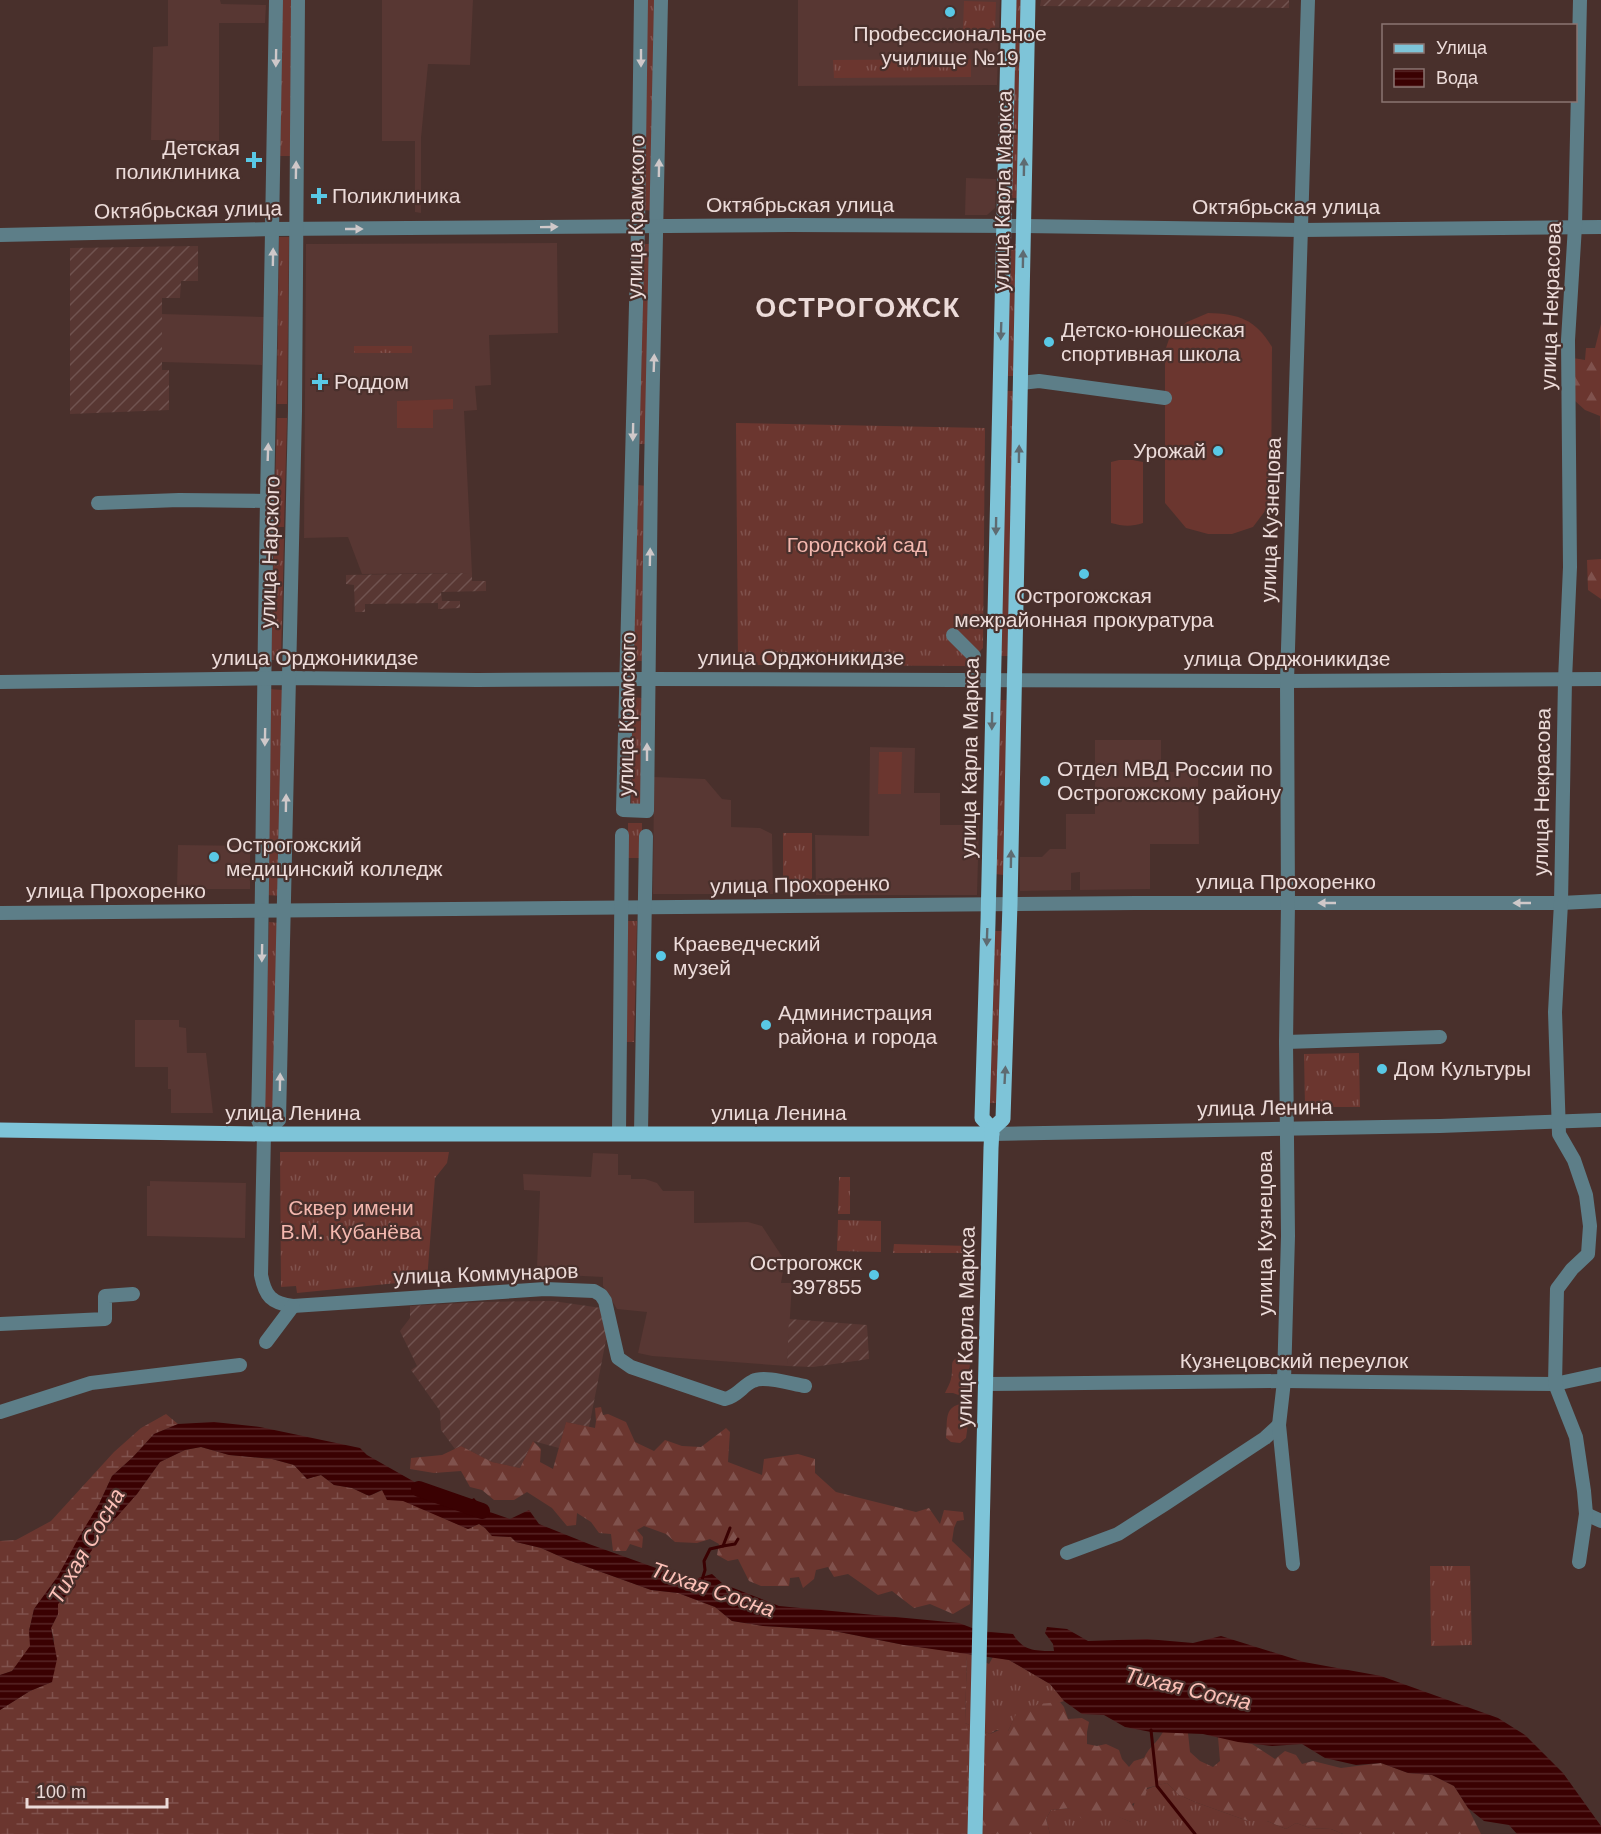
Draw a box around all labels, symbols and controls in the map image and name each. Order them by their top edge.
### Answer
marker: Профессиональное училище №19 [943,5,957,19]
place label: Профессиональное училище №19 [853,22,1047,69]
legend [1382,24,1577,102]
text: Улица [1436,38,1488,58]
one-way arrow [271,49,280,68]
one-way arrow [636,49,646,68]
text: Вода [1436,68,1479,88]
street label: улица Карла Маркса [989,90,1016,292]
street label: улица Крамского [623,135,648,299]
place label: Детская поликлиника [115,136,240,183]
marker: Детская поликлиника [245,151,263,169]
one-way arrow [654,158,663,177]
one-way arrow [1020,158,1029,177]
one-way arrow [291,161,301,180]
place label: Поликлиника [332,184,461,207]
marker: Поликлиника [310,187,328,205]
street label: Октябрьская улица [706,193,894,216]
street label: Октябрьская улица [1192,195,1380,218]
street label: Октябрьская улица [94,196,283,223]
street label: улица Некрасова [1536,221,1565,390]
one-way arrow [540,222,559,232]
one-way arrow [345,224,364,234]
one-way arrow [268,247,278,266]
one-way arrow [1018,249,1028,268]
district label: ОСТРОГОЖСК [755,293,961,323]
place label: Детско-юношеская спортивная школа [1061,318,1245,365]
one-way arrow [996,322,1005,341]
marker: Детско-юношеская спортивная школа [1042,335,1056,349]
one-way arrow [649,353,658,372]
place label: Роддом [334,370,409,393]
marker: Роддом [311,373,329,391]
one-way arrow [629,422,638,441]
street label: улица Кузнецова [1256,437,1285,603]
place label: Урожай [1133,439,1206,462]
one-way arrow [264,442,273,461]
one-way arrow [1015,444,1024,463]
marker: Урожай [1211,444,1225,458]
street label: улица Нарского [255,475,284,629]
one-way arrow [991,517,1001,536]
park label: Городской сад [787,533,927,556]
one-way arrow [645,548,655,567]
marker: Острогожская межрайонная прокуратура [1077,567,1091,581]
place label: Острогожская межрайонная прокуратура [954,584,1214,631]
street label: улица Крамского [614,632,639,796]
street label: улица Орджоникидзе [212,646,418,669]
street label: улица Орджоникидзе [698,646,904,669]
street label: улица Орджоникидзе [1184,647,1390,670]
street label: улица Карла Маркса [956,657,983,859]
street label: улица Некрасова [1529,708,1554,876]
one-way arrow [987,712,997,731]
one-way arrow [260,727,270,746]
one-way arrow [642,743,652,762]
place label: Отдел МВД России по Острогожскому району [1057,757,1281,804]
marker: Отдел МВД России по Острогожскому району [1038,774,1052,788]
one-way arrow [281,794,290,813]
place label: Острогожский медицинский колледж [226,833,443,880]
one-way arrow [1006,849,1016,868]
marker: Острогожский медицинский колледж [207,850,221,864]
street label: улица Прохоренко [1196,870,1376,893]
street label: улица Прохоренко [710,871,890,898]
street label: улица Прохоренко [26,879,206,902]
one-way arrow [1317,898,1336,908]
one-way arrow [1512,898,1531,908]
one-way arrow [983,928,992,947]
place label: Краеведческий музей [673,932,820,979]
one-way arrow [257,943,267,962]
marker: Краеведческий музей [654,949,668,963]
place label: Администрация района и города [778,1001,937,1048]
marker: Администрация района и города [759,1018,773,1032]
place label: Дом Культуры [1394,1057,1531,1080]
marker: Дом Культуры [1375,1062,1389,1076]
one-way arrow [1000,1065,1009,1084]
one-way arrow [275,1073,284,1092]
street label: улица Ленина [1197,1095,1333,1120]
street label: улица Ленина [225,1101,361,1124]
street label: улица Ленина [711,1101,847,1124]
street label: улица Кузнецова [1253,1150,1276,1316]
park label: Сквер имени В.М. Кубанёва [280,1196,422,1243]
street label: улица Карла Маркса [952,1226,979,1428]
place label: Острогожск 397855 [750,1251,863,1298]
street label: улица Коммунаров [393,1259,579,1288]
marker: Острогожск 397855 [867,1268,881,1282]
street label: Кузнецовский переулок [1180,1349,1409,1372]
water label: Тихая Сосна [43,1484,130,1608]
water label: Тихая Сосна [648,1557,778,1622]
water label: Тихая Сосна [1122,1662,1254,1715]
scale bar [27,1771,166,1809]
text: 100 m [36,1782,86,1802]

